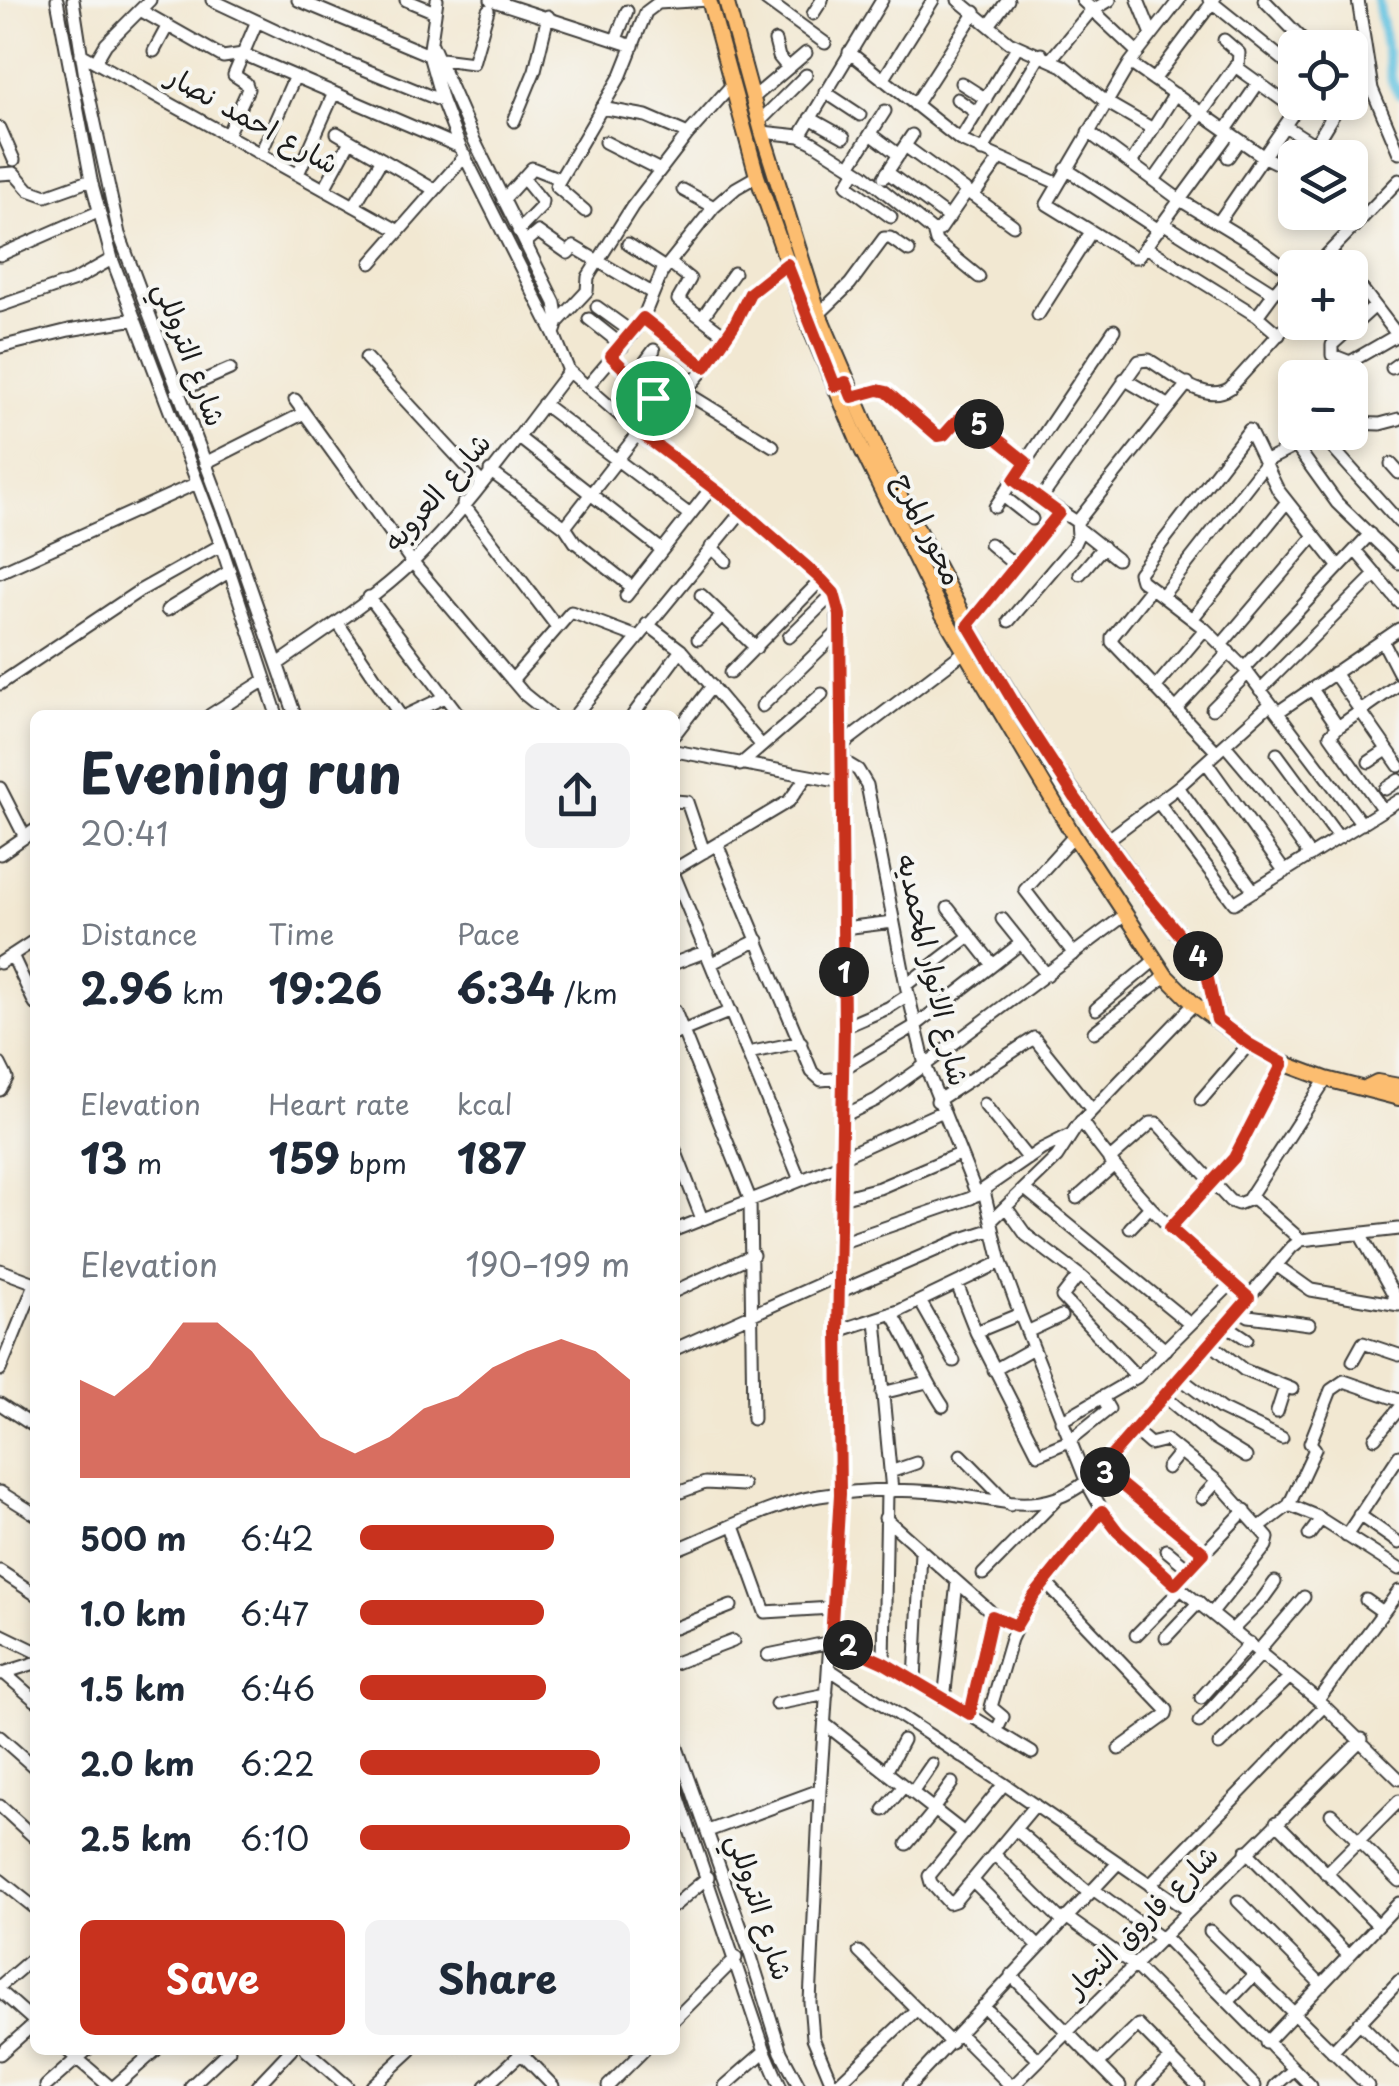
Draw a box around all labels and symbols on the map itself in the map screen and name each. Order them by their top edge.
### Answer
street label: شارع احمد نصار [158,53,347,184]
street label: شارع التروللي [139,275,239,434]
pin [611,356,696,441]
pin: 5 [954,399,1004,449]
street label: شارع العروبه [372,422,500,560]
street label: محور المرج [883,464,975,592]
street label: شارع الانوار المحمديه [887,849,982,1090]
pin: 4 [1173,931,1223,981]
pin: 1 [819,947,869,997]
pin: 3 [1080,1447,1130,1497]
pin: 2 [823,1620,873,1670]
street label: شارع التروللي [713,1828,805,1987]
street label: شارع فاروق النجار [1053,1833,1227,2008]

